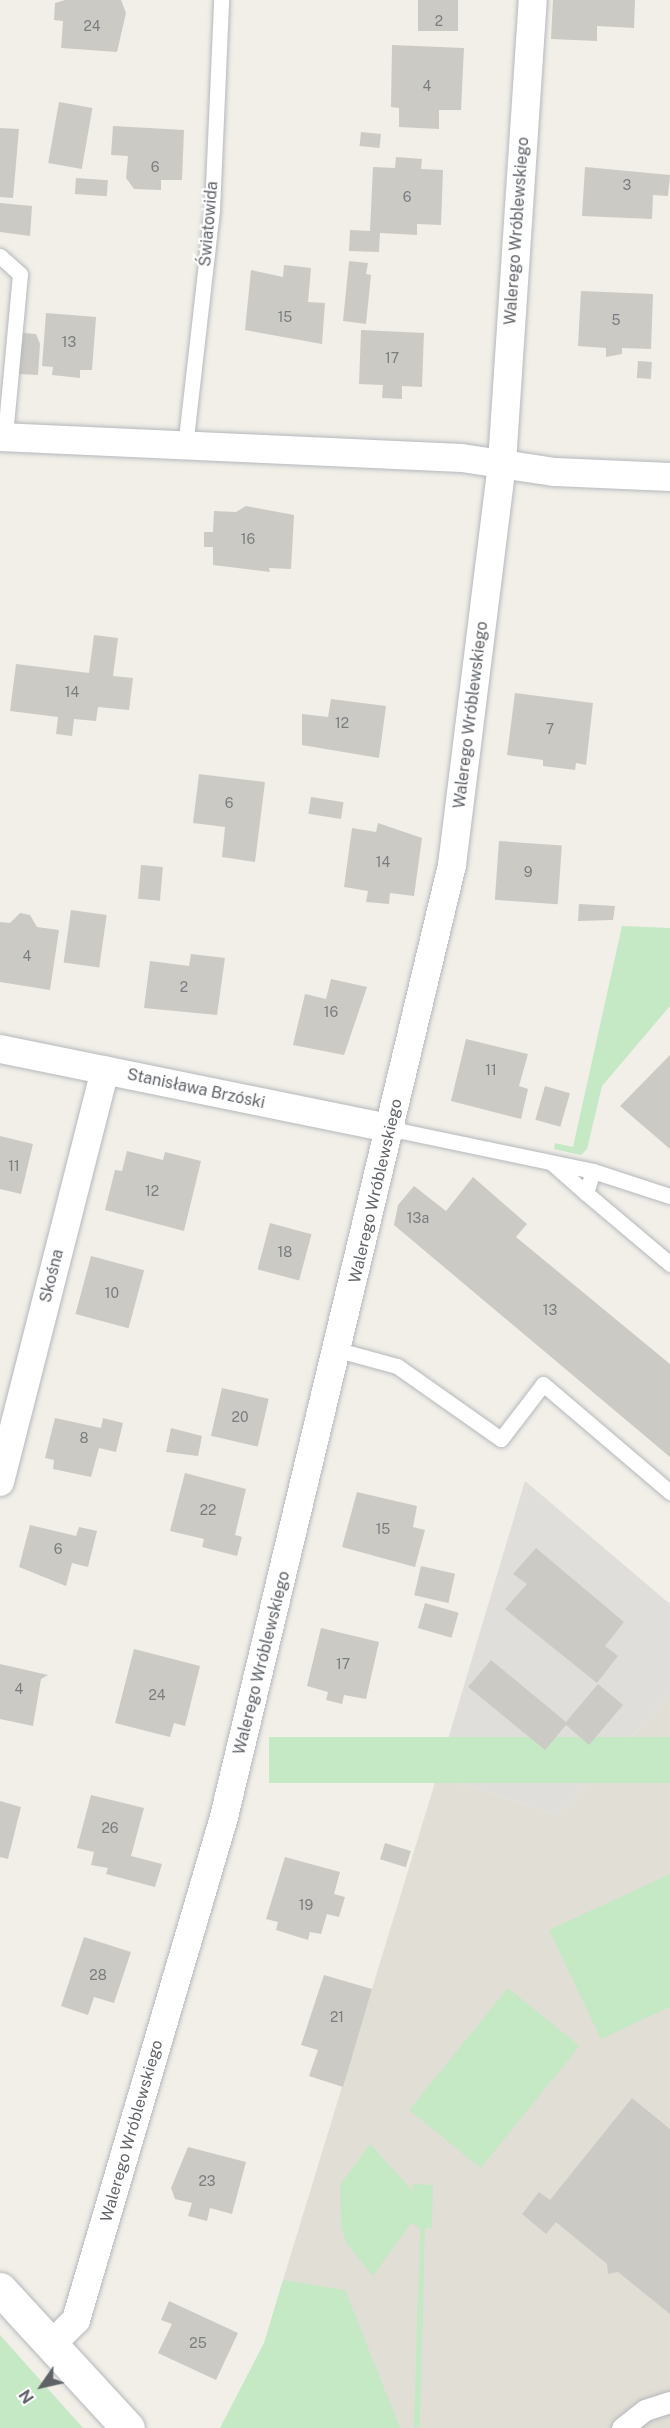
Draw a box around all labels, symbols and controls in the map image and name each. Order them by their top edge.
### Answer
house number: 2 [435,13,443,29]
house number: 24 [83,18,101,34]
house number: 4 [423,78,431,94]
street label: Walerego Wróblewskiego [501,136,533,326]
house number: 6 [151,159,159,175]
house number: 3 [623,177,631,193]
street label: Światowida [196,181,222,267]
house number: 6 [403,189,411,205]
house number: 15 [278,309,292,325]
house number: 5 [612,312,620,328]
house number: 13 [62,334,76,350]
house number: 17 [385,350,399,366]
house number: 16 [241,531,255,547]
street label: Walerego Wróblewskiego [450,620,492,810]
house number: 14 [65,684,79,700]
house number: 12 [335,715,349,731]
house number: 7 [546,721,554,737]
house number: 6 [225,795,233,811]
house number: 14 [376,854,390,870]
house number: 9 [524,864,532,880]
house number: 4 [23,948,31,964]
house number: 2 [180,979,188,995]
house number: 16 [324,1004,338,1020]
house number: 11 [485,1062,497,1078]
street label: Stanisława Brzóski [125,1065,267,1113]
street label: Walerego Wróblewskiego [345,1097,407,1285]
house number: 11 [8,1158,20,1174]
house number: 12 [145,1183,159,1199]
house number: 13a [407,1210,429,1226]
house number: 18 [278,1244,292,1260]
street label: Skośna [36,1247,68,1305]
house number: 10 [105,1285,119,1301]
house number: 13 [543,1302,557,1318]
house number: 20 [232,1409,248,1425]
house number: 8 [79,1430,89,1446]
house number: 22 [200,1502,216,1518]
house number: 15 [376,1521,390,1537]
house number: 6 [54,1541,62,1557]
street label: Walerego Wróblewskiego [230,1569,294,1757]
house number: 17 [336,1656,350,1672]
house number: 4 [15,1681,23,1697]
house number: 24 [148,1687,166,1703]
house number: 26 [101,1820,119,1836]
house number: 19 [299,1897,313,1913]
house number: 28 [89,1967,107,1983]
house number: 21 [330,2009,344,2025]
street label: Walerego Wróblewskiego [97,2037,167,2225]
house number: 23 [198,2173,216,2189]
house number: 25 [189,2335,207,2351]
north arrow [12,2356,72,2416]
text: N [15,2386,38,2407]

